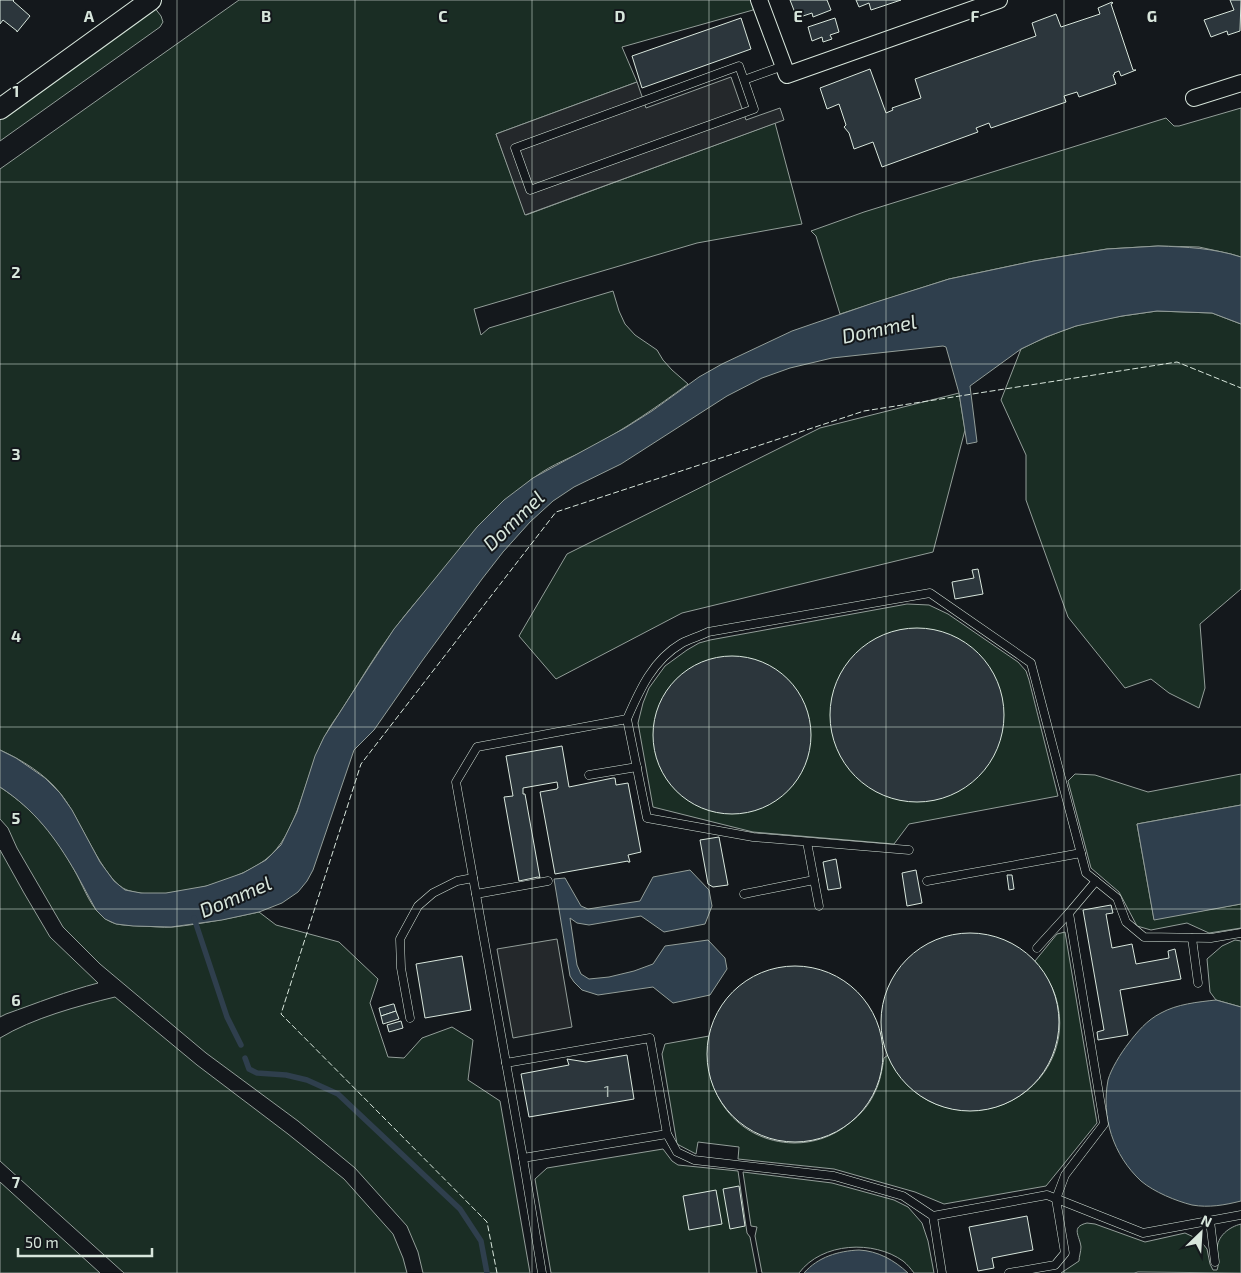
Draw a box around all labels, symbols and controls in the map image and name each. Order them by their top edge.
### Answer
text: A [84,6,95,25]
text: B [261,6,271,25]
text: C [438,6,448,25]
text: D [615,6,626,25]
text: E [793,6,803,25]
text: F [971,6,980,25]
text: G [1147,6,1157,25]
text: 1 [13,81,19,100]
text: 2 [11,262,21,281]
water label: Dommel [839,308,919,348]
text: 3 [11,444,21,463]
water label: Dommel [477,485,549,555]
text: 4 [11,626,21,645]
text: 5 [12,808,21,827]
water label: Dommel [195,870,275,922]
text: 6 [11,990,21,1009]
house number: 1 [604,1081,610,1100]
text: 7 [12,1172,21,1191]
north arrow [1176,1208,1226,1258]
text: N [1199,1211,1215,1231]
scale bar [18,1226,151,1258]
text: 50 m [25,1233,59,1251]

